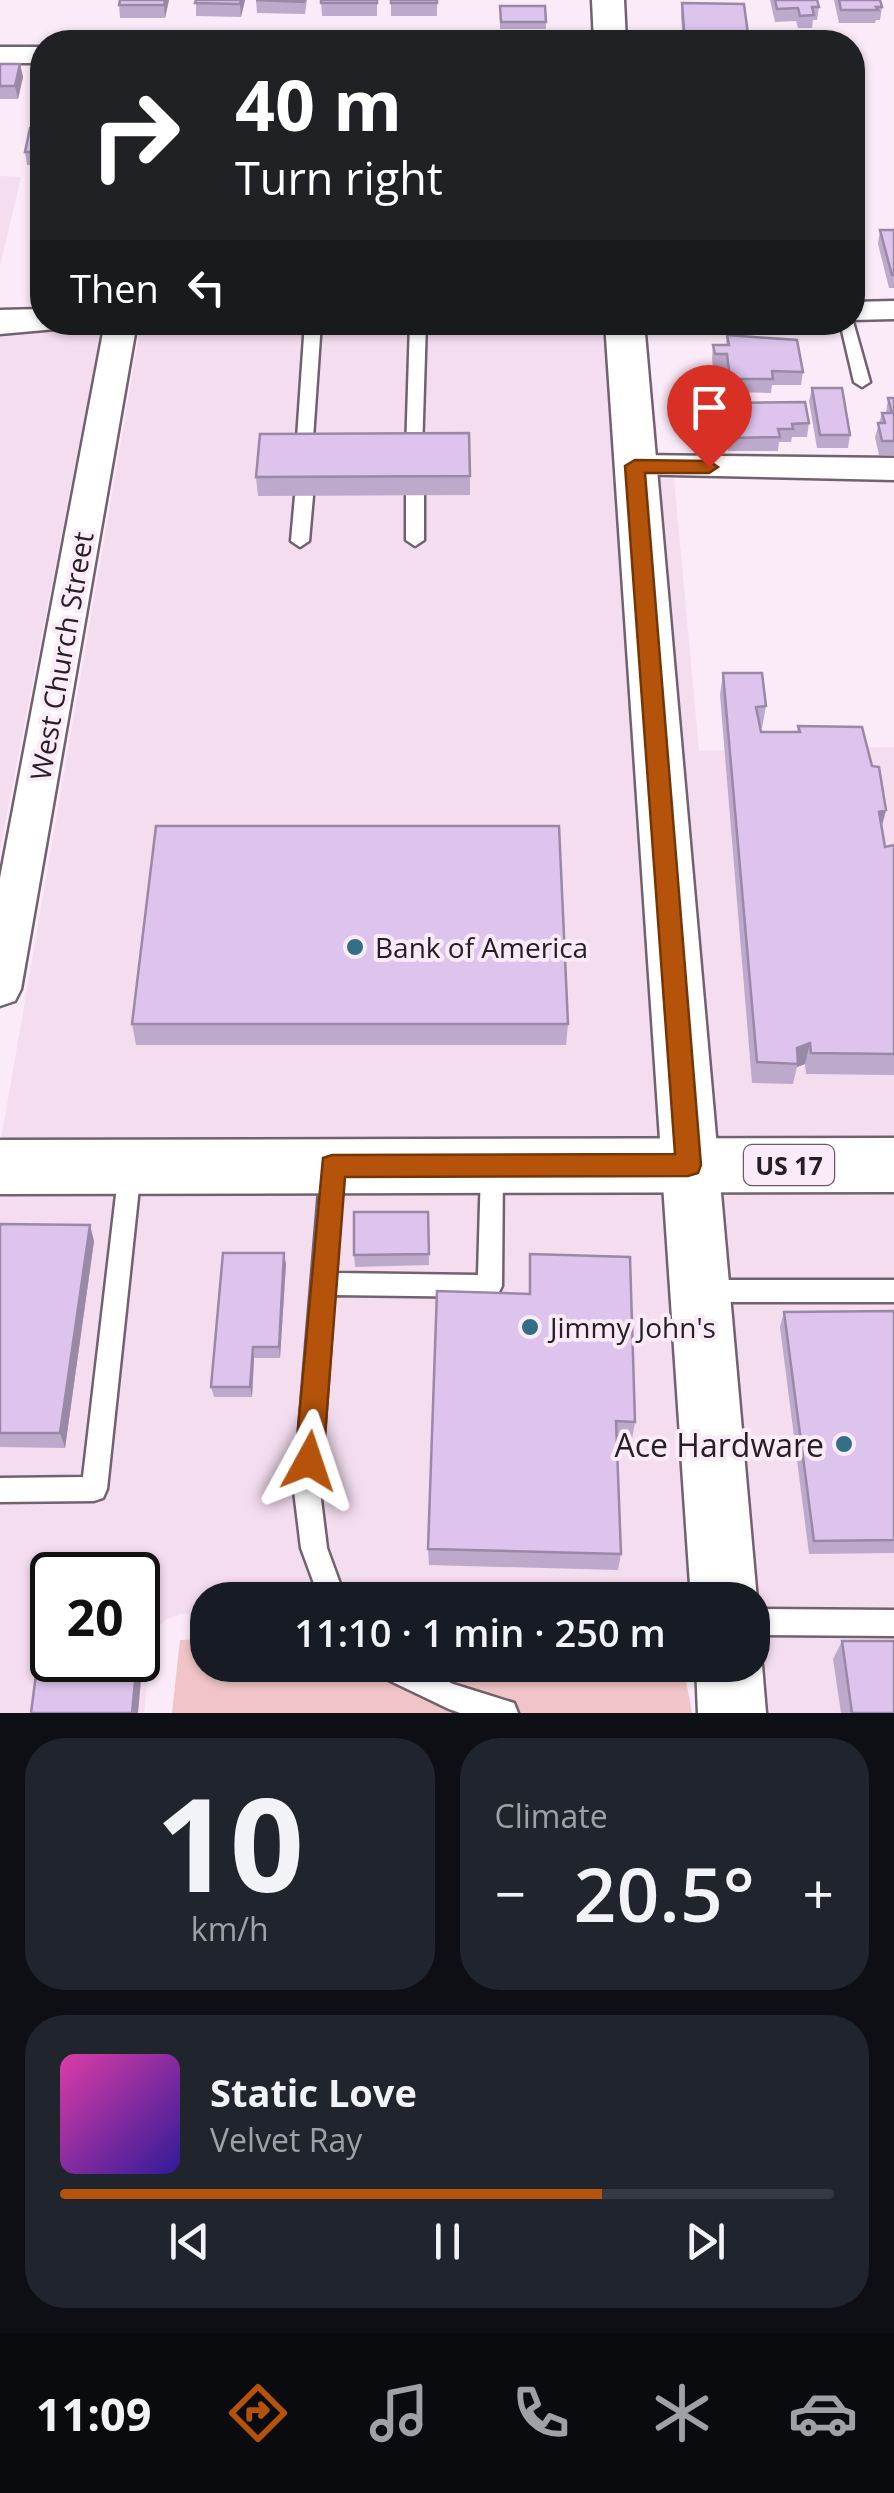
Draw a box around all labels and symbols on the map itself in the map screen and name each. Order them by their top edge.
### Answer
pin [667,365,752,468]
street label: West Church Street [20,529,102,783]
place label: Bank of America [375,928,588,966]
marker: Bank of America [344,936,366,958]
road number: US 17 [744,1145,834,1185]
place label: Jimmy John's [547,1308,716,1346]
marker: Jimmy John's [519,1316,541,1338]
position arrow [257,1409,361,1513]
place label: Ace Hardware [615,1423,824,1466]
marker: Ace Hardware [833,1433,855,1455]
speed limit sign: 20 [30,1552,160,1682]

